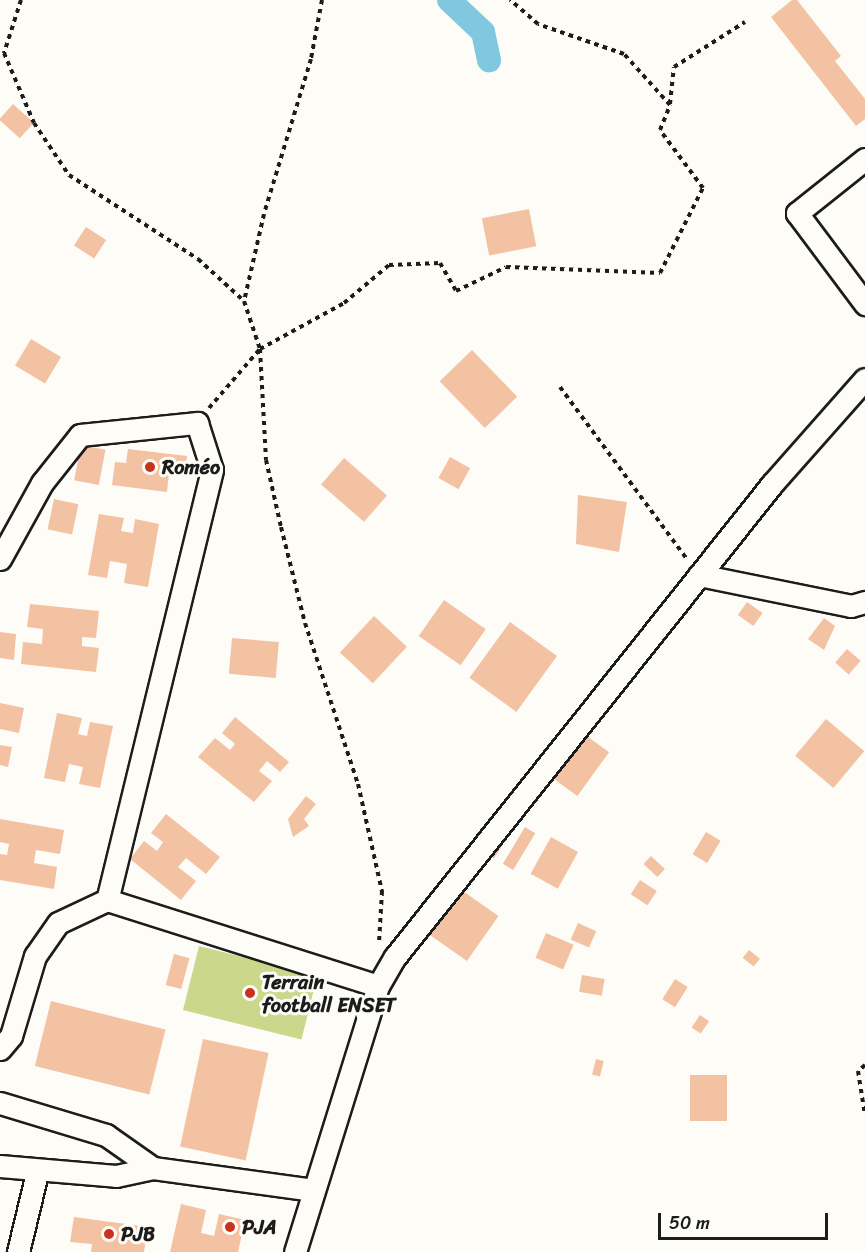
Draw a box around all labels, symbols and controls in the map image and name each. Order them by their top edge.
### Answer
place label: Roméo [162,455,220,479]
marker: Roméo [143,460,157,474]
place label: Terrain football ENSET [262,970,396,1017]
marker: Terrain football ENSET [243,986,257,1000]
scale bar [661,1201,830,1239]
text: 50 m [669,1207,710,1239]
place label: PJA [242,1215,277,1239]
marker: PJA [223,1220,237,1234]
place label: PJB [121,1222,155,1246]
marker: PJB [102,1227,116,1241]

